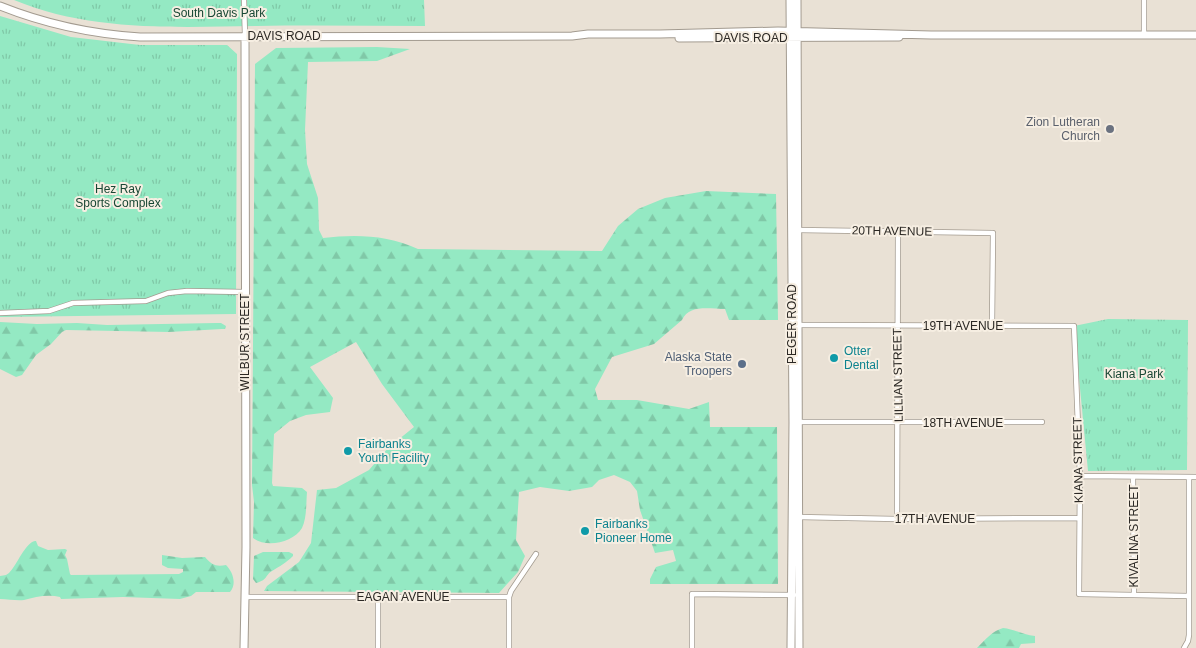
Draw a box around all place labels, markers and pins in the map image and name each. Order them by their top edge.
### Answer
place label: Zion Lutheran Church [1026,115,1100,143]
marker: Zion Lutheran Church [1104,123,1116,135]
place label: Otter Dental [844,344,879,372]
place label: Alaska State Troopers [665,350,732,378]
marker: Otter Dental [828,352,840,364]
marker: Alaska State Troopers [736,358,748,370]
place label: Fairbanks Youth Facility [358,437,429,465]
marker: Fairbanks Youth Facility [342,445,354,457]
place label: Fairbanks Pioneer Home [595,517,672,545]
marker: Fairbanks Pioneer Home [579,525,591,537]

